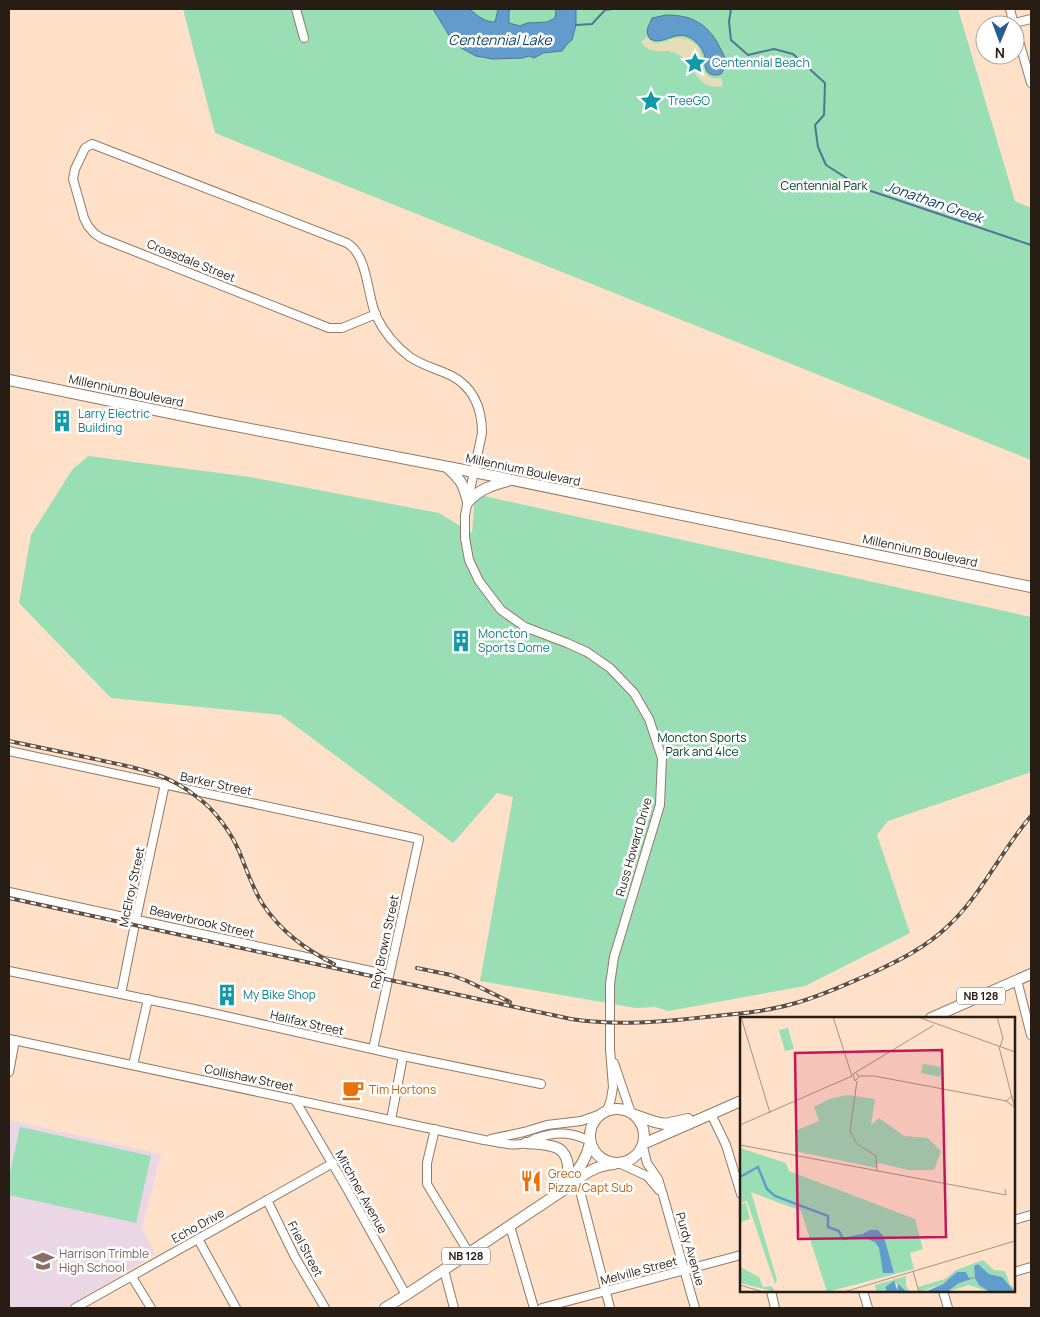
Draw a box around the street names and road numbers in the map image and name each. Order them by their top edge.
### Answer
street label: Croasdale Street [144,235,238,286]
street label: Millennium Boulevard [67,370,185,411]
street label: Millennium Boulevard [464,449,582,490]
street label: Millennium Boulevard [861,530,979,571]
street label: Barker Street [179,768,254,799]
street label: Russ Howard Drive [611,795,656,898]
street label: McElroy Street [115,845,148,928]
street label: Roy Brown Street [366,893,403,990]
street label: Beaverbrook Street [148,901,256,942]
road number: NB 128 [957,988,1005,1004]
street label: Halifax Street [269,1006,346,1039]
street label: Collishaw Street [203,1060,295,1095]
street label: Mitchner Avenue [331,1147,391,1237]
street label: Echo Drive [168,1204,227,1247]
street label: Purdy Avenue [672,1210,709,1288]
street label: Friel Street [284,1218,327,1280]
road number: NB 128 [442,1248,490,1264]
street label: Melville Street [598,1252,679,1289]

